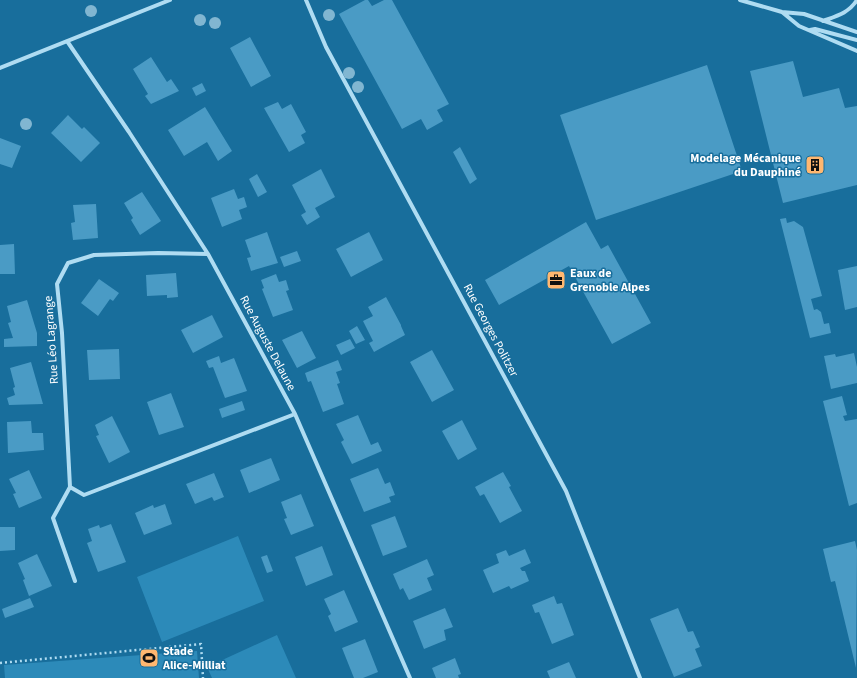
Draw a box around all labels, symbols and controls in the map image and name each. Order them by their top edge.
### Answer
place label: Modelage Mécanique du Dauphiné [690,150,801,181]
building icon: Modelage Mécanique du Dauphiné [804,154,826,176]
place label: Eaux de Grenoble Alpes [570,265,650,296]
office icon: Eaux de Grenoble Alpes [545,269,567,291]
street label: Rue Georges Politzer [459,281,523,380]
street label: Rue Auguste Delaune [235,293,300,394]
street label: Rue Léo Lagrange [40,295,63,385]
place label: Stade Alice-Milliat [162,643,226,674]
sports icon: Stade Alice-Milliat [138,647,160,669]

